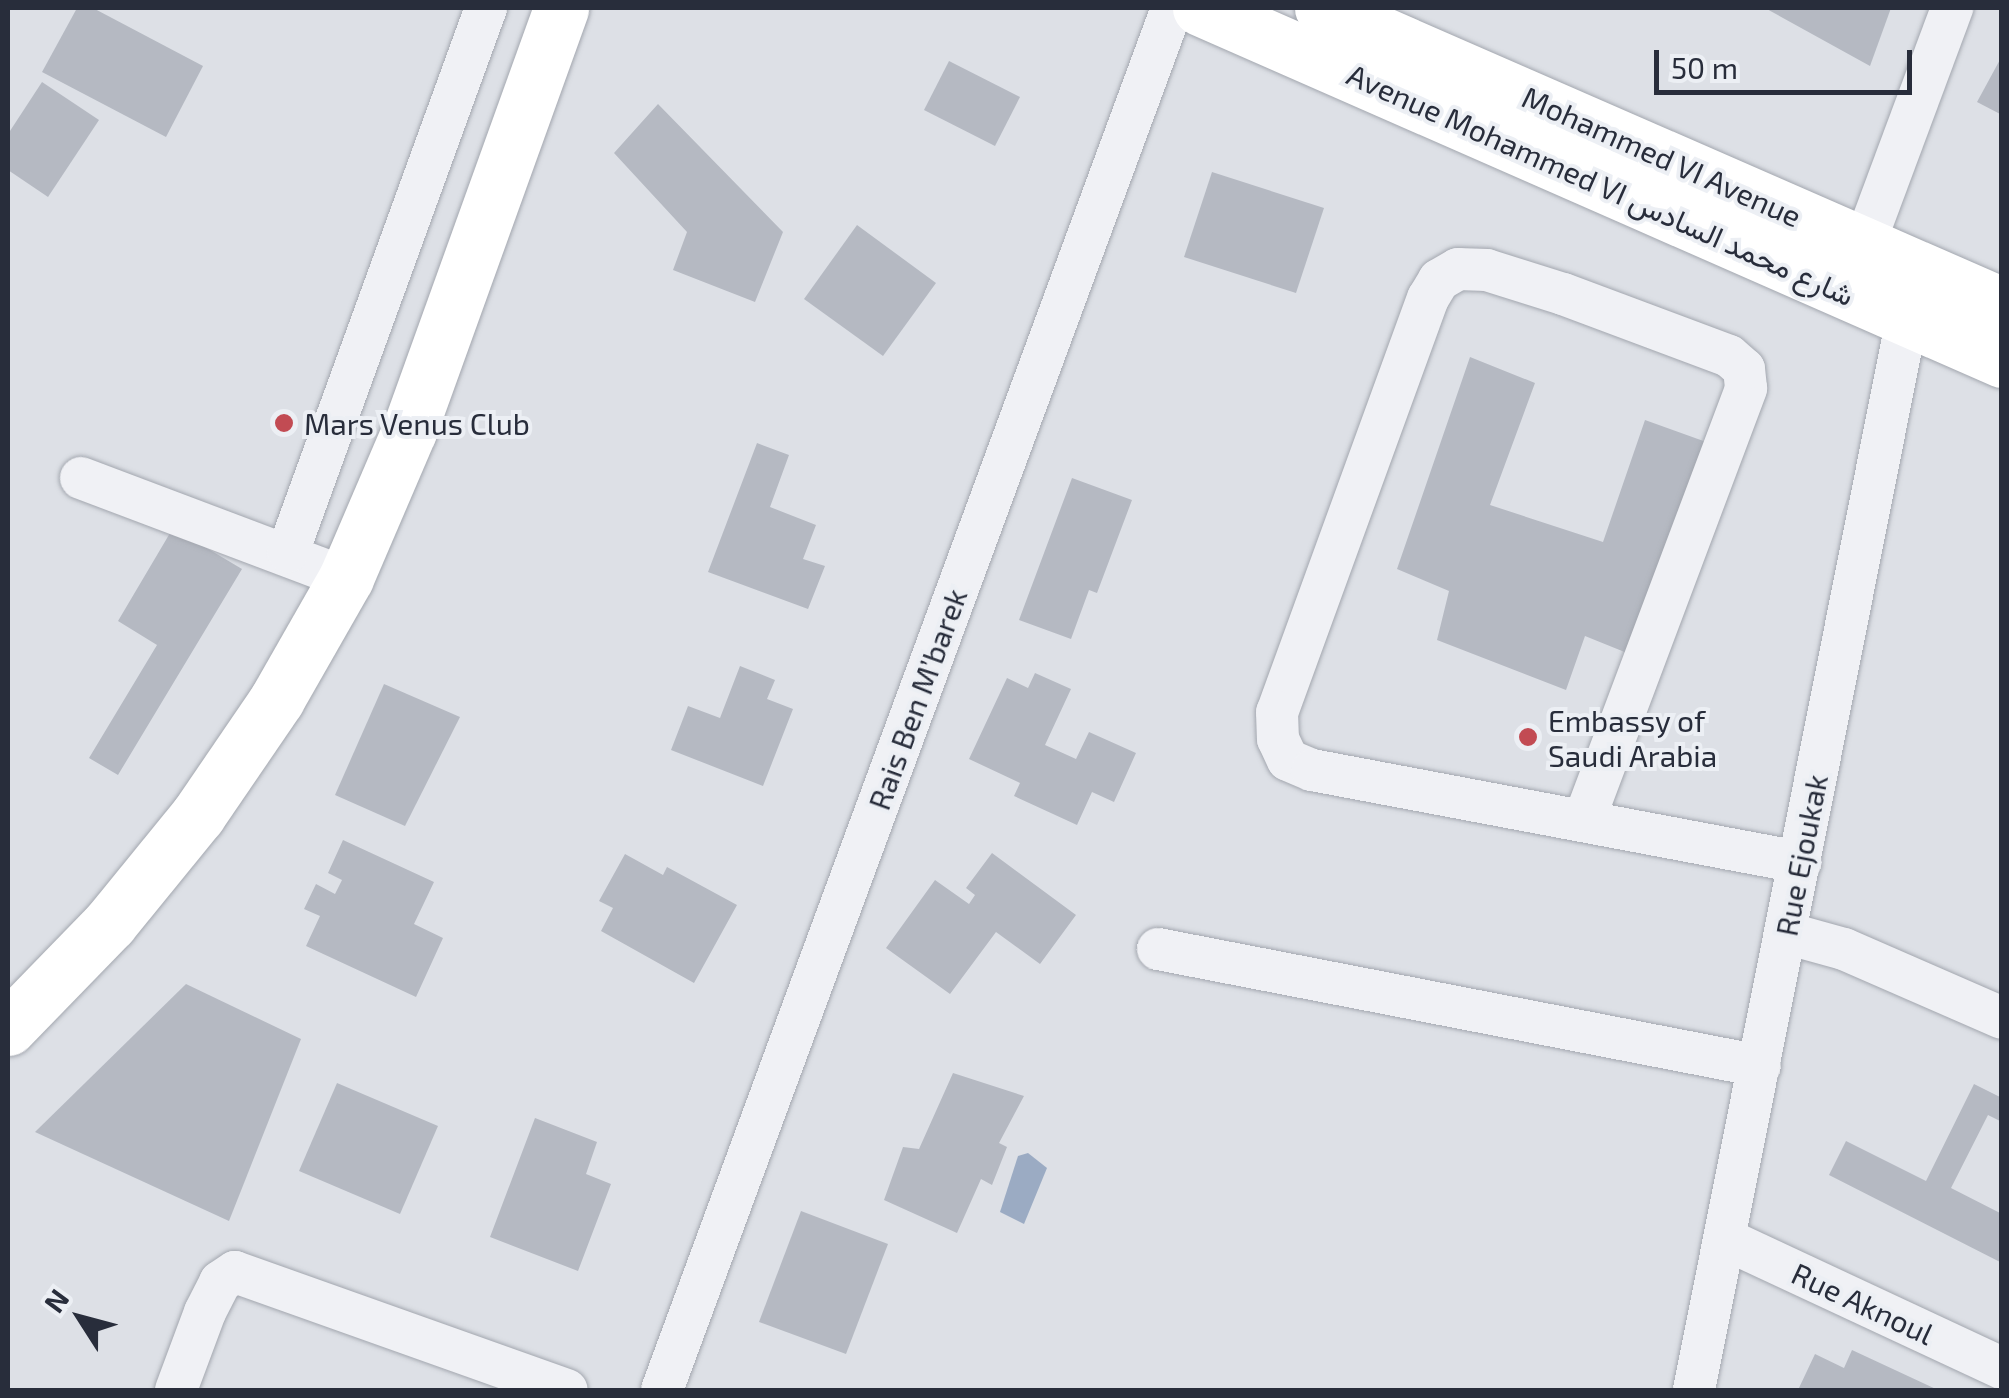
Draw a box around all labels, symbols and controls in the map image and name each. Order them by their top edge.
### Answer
scale bar [1659,30,1916,92]
text: 50 m [1671,49,1738,85]
street label: Avenue Mohammed VI شارع محمد السادس [1342,55,1860,313]
street label: Mohammed VI Avenue [1516,78,1808,234]
place label: Mars Venus Club [304,405,531,441]
marker: Mars Venus Club [273,412,295,434]
street label: Rais Ben M’barek [860,584,974,814]
place label: Embassy of Saudi Arabia [1548,702,1718,772]
marker: Embassy of Saudi Arabia [1517,726,1539,748]
street label: Rue Ejoukak [1768,771,1834,939]
street label: Rue Aknoul [1786,1254,1940,1352]
north arrow [30,1268,130,1368]
text: N [36,1282,75,1319]

